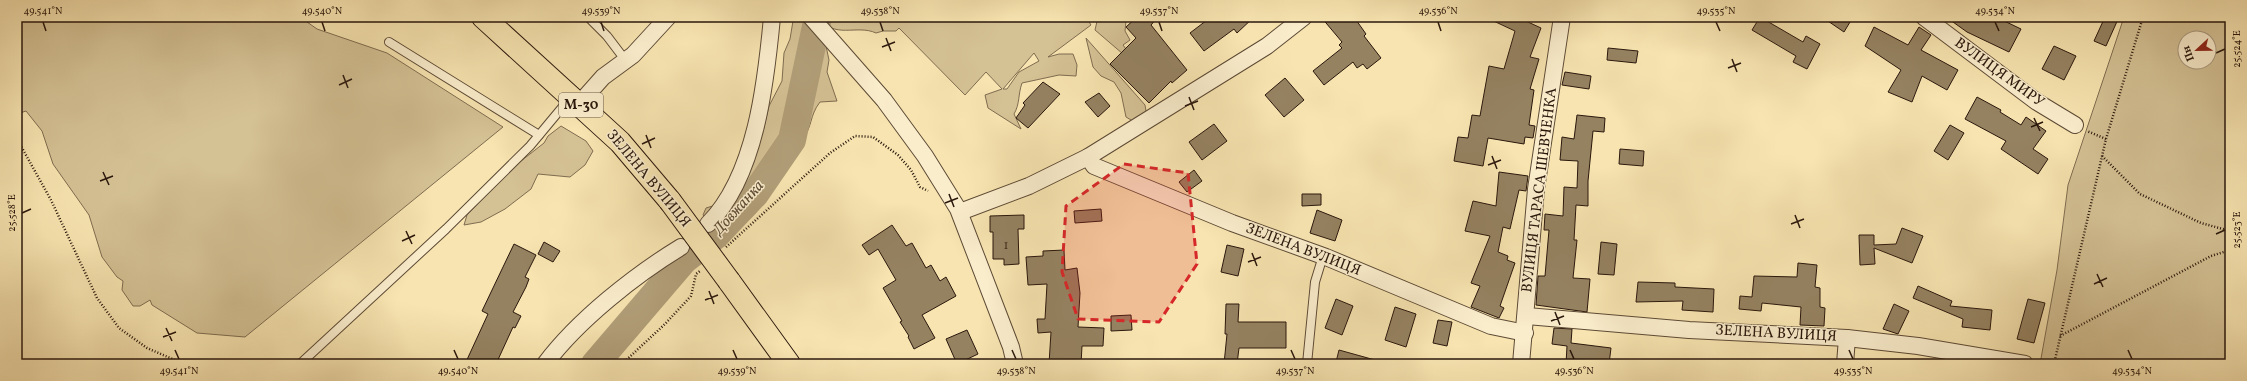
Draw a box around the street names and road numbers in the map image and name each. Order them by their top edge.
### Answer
street label: ВУЛИЦЯ МИРУ [1950,33,2049,113]
street label: ВУЛИЦЯ ТАРАСА ШЕВЧЕНКА [1517,86,1563,294]
road number: М-30 [559,93,603,117]
street label: ЗЕЛЕНА ВУЛИЦЯ [601,126,695,232]
street label: ЗЕЛЕНА ВУЛИЦЯ [1242,218,1364,282]
street label: ЗЕЛЕНА ВУЛИЦЯ [1715,320,1837,348]

